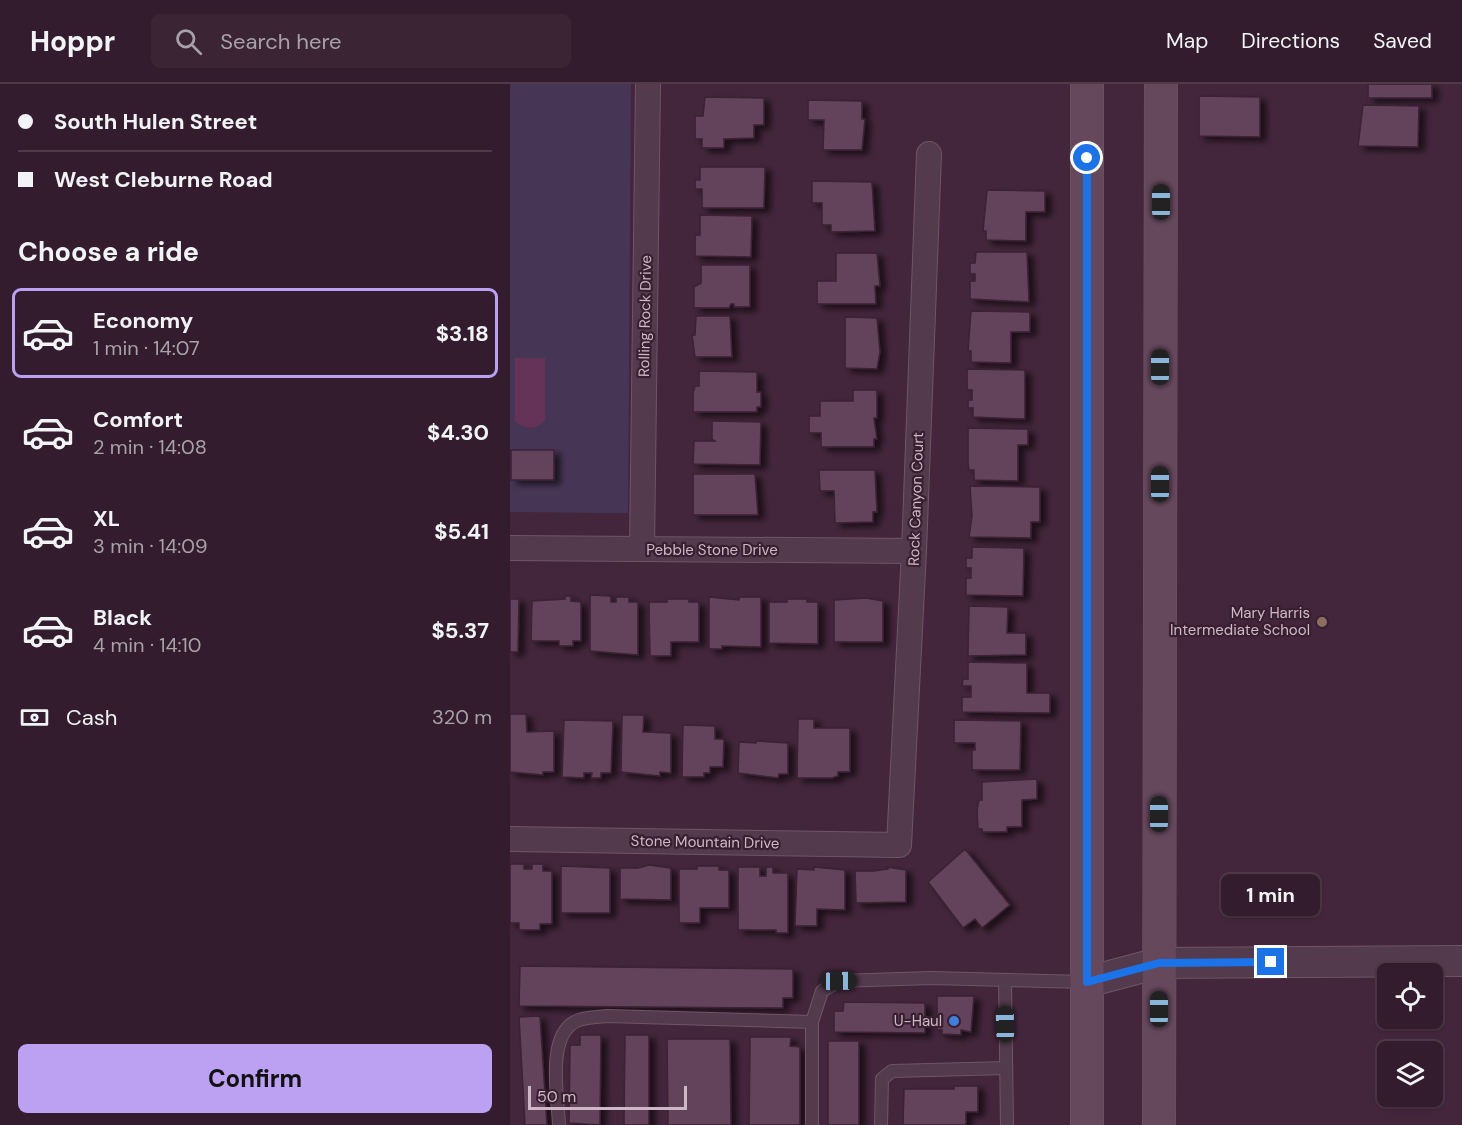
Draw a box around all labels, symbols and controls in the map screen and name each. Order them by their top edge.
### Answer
search box [151,14,571,68]
text: Hoppr [30,23,115,60]
icon: search [172,25,205,58]
text: Search here [220,27,342,56]
text: Map [1166,27,1208,55]
text: Directions [1241,27,1340,55]
text: Saved [1373,27,1432,55]
text: South Hulen Street [54,107,257,136]
route start [1073,144,1100,171]
text: West Cleburne Road [54,165,273,194]
car [1152,184,1170,220]
text: Choose a ride [18,234,199,269]
street label: Rolling Rock Drive [634,255,656,377]
icon: car [21,306,75,360]
text: Economy [93,306,193,335]
text: $3.18 [436,319,489,348]
text: 1 min · 14:07 [93,335,200,361]
car [1151,349,1169,385]
icon: car [21,405,75,459]
text: Comfort [93,405,183,434]
text: $4.30 [427,418,489,447]
street label: Rock Canyon Court [904,432,928,566]
text: 2 min · 14:08 [93,434,207,460]
car [1151,466,1169,502]
icon: car [21,504,75,558]
text: XL [93,504,120,533]
text: $5.41 [434,517,489,546]
text: 3 min · 14:09 [93,533,208,559]
street label: Pebble Stone Drive [646,540,778,560]
icon: car [21,603,75,657]
text: Black [93,603,152,632]
place label: Mary Harris Intermediate School [1170,603,1310,640]
marker: Mary Harris Intermediate School [1315,615,1329,629]
text: $5.37 [432,616,489,645]
text: 4 min · 14:10 [93,632,202,658]
icon: cash [18,701,51,734]
text: Cash [66,703,117,732]
text: 320 m [432,704,492,730]
car [1150,796,1168,832]
street label: Stone Mountain Drive [630,831,780,853]
callout: 1 min [1222,875,1320,917]
text: 1 min [1246,882,1295,908]
route end [1257,948,1284,975]
map controls [1377,963,1443,1107]
button: locate [1377,963,1443,1029]
car [821,972,857,990]
car [1150,991,1168,1027]
car [996,1006,1014,1042]
place label: U-Haul [894,1011,942,1031]
marker: U-Haul [947,1014,961,1028]
button: layers [1377,1041,1443,1107]
button: Confirm [18,1044,492,1113]
scale bar [528,1083,687,1110]
text: 50 m [537,1086,576,1107]

